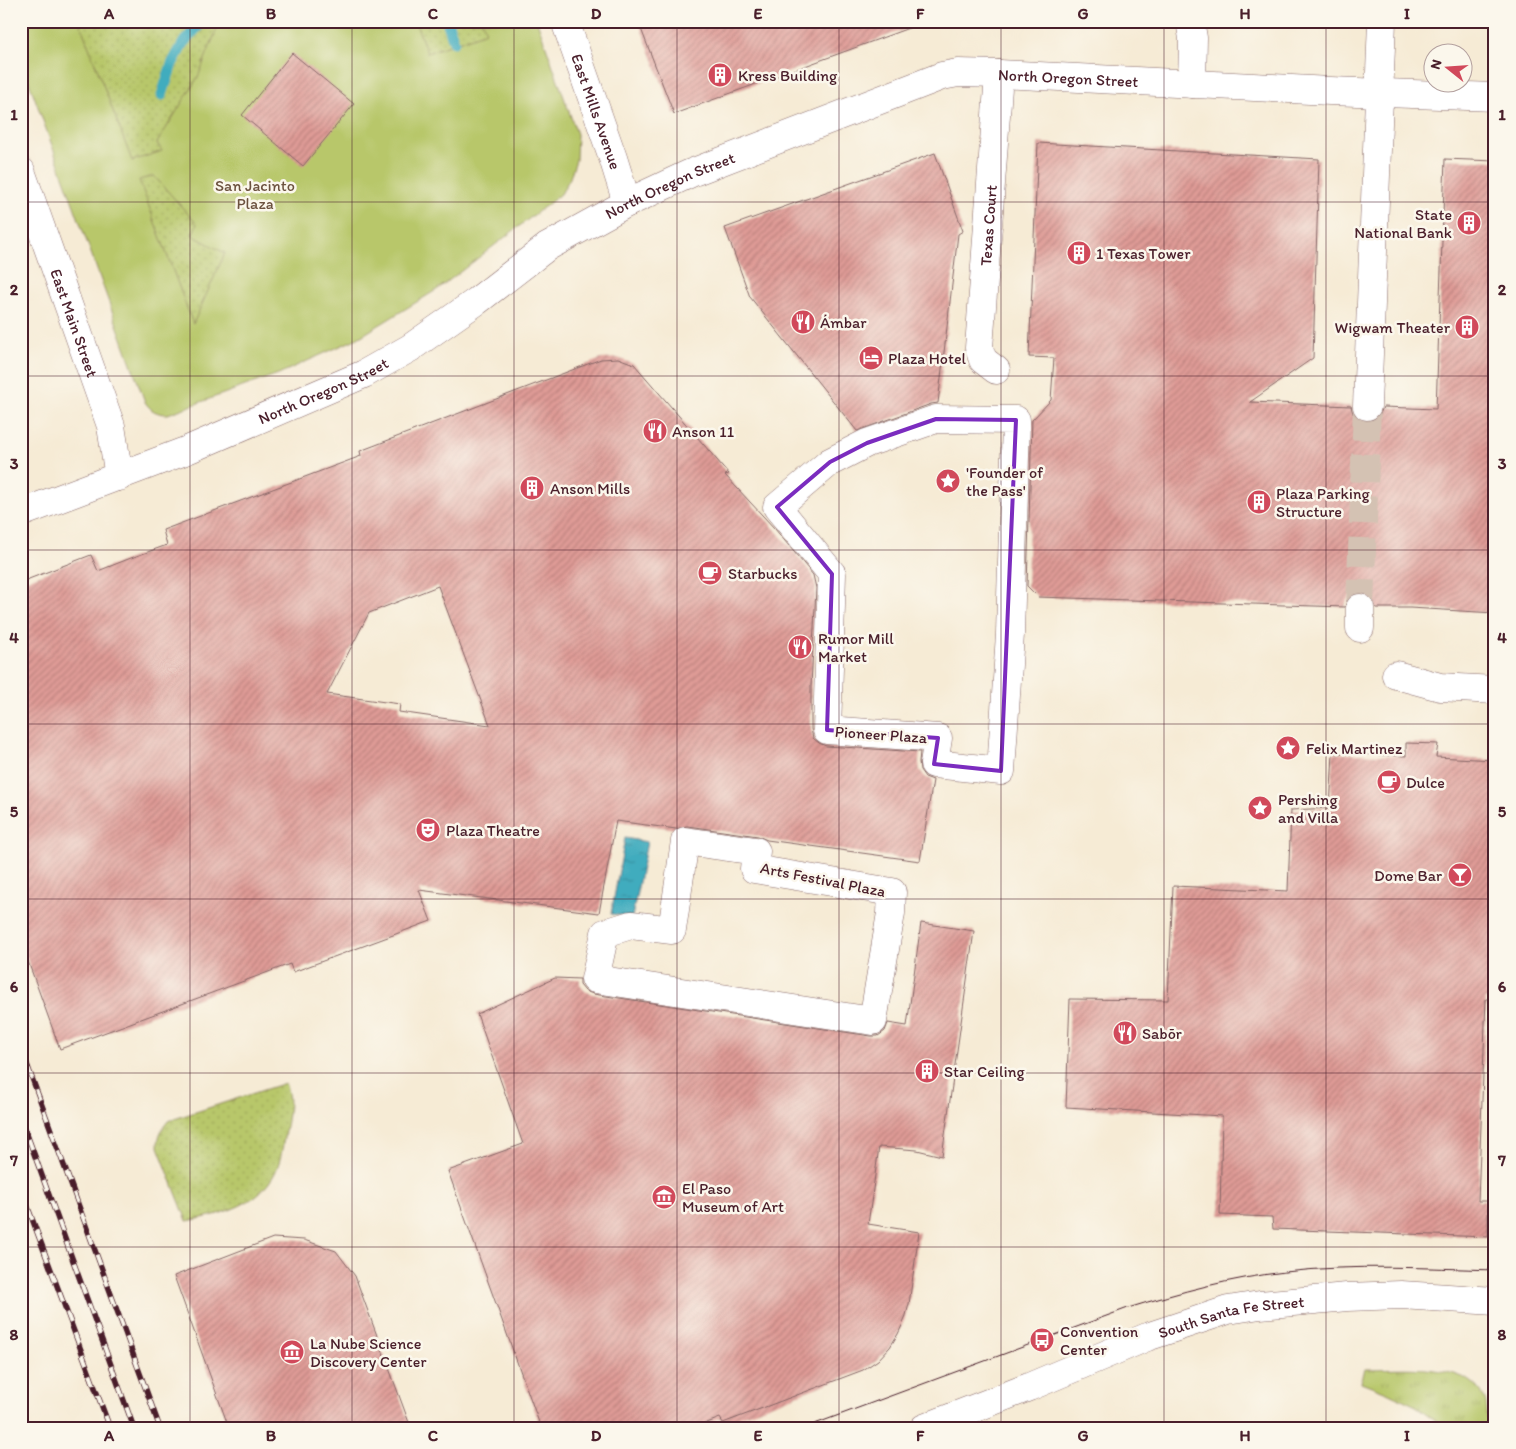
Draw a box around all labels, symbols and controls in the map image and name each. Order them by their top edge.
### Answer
text: A [103,4,115,23]
text: B [266,4,277,23]
text: C [428,4,439,23]
text: D [591,4,602,23]
text: E [754,4,763,23]
text: F [916,4,925,23]
text: G [1077,4,1089,23]
text: H [1239,4,1251,23]
text: I [1404,4,1410,23]
north arrow [1424,42,1474,92]
street label: East Mills Avenue [567,51,625,172]
text: N [1427,57,1446,71]
building icon: Kress Building [707,62,733,88]
street label: North Oregon Street [998,65,1139,91]
place label: Kress Building [738,66,838,85]
text: 1 [10,105,18,124]
text: 1 [1498,105,1506,124]
street label: North Oregon Street [602,148,738,223]
park label: San Jacinto Plaza [215,176,295,213]
street label: Texas Court [976,184,1001,267]
place label: State National Bank [1354,205,1452,242]
building icon: State National Bank [1456,210,1482,236]
building icon: 1 Texas Tower [1066,240,1092,266]
place label: 1 Texas Tower [1096,244,1191,263]
street label: East Main Street [46,266,102,380]
text: 2 [10,280,19,299]
text: 2 [1498,280,1507,299]
restaurant icon: Ámbar [790,309,816,335]
place label: Ámbar [820,313,867,332]
building icon: Wigwam Theater [1454,314,1480,340]
place label: Wigwam Theater [1335,318,1451,337]
hotel icon: Plaza Hotel [858,345,884,371]
place label: Plaza Hotel [888,349,967,368]
street label: North Oregon Street [255,353,392,428]
restaurant icon: Anson 11 [642,418,668,444]
place label: Anson 11 [672,422,735,441]
text: 3 [10,454,19,473]
text: 3 [1498,454,1507,473]
place label: 'Founder of the Pass' [966,463,1044,500]
place icon: 'Founder of the Pass' [935,468,961,494]
building icon: Anson Mills [519,475,545,501]
place label: Anson Mills [550,479,630,498]
place label: Plaza Parking Structure [1276,484,1370,521]
building icon: Plaza Parking Structure [1246,489,1272,515]
cafe icon: Starbucks [697,560,723,586]
place label: Starbucks [728,564,797,583]
text: 4 [9,628,19,647]
text: 4 [1497,628,1507,647]
place label: Rumor Mill Market [818,629,894,666]
restaurant icon: Rumor Mill Market [787,634,813,660]
street label: Pioneer Plaza [834,722,929,747]
place icon: Felix Martinez [1275,735,1301,761]
place label: Felix Martinez [1306,739,1403,758]
cafe icon: Dulce [1376,769,1402,795]
place label: Dulce [1406,773,1445,792]
place label: Pershing and Villa [1278,790,1339,827]
place icon: Pershing and Villa [1247,795,1273,821]
text: 5 [10,802,19,821]
text: 5 [1498,802,1507,821]
theatre icon: Plaza Theatre [415,817,441,843]
place label: Plaza Theatre [446,821,540,840]
street label: Arts Festival Plaza [759,858,887,901]
bar icon: Dome Bar [1447,862,1473,888]
place label: Dome Bar [1374,866,1442,885]
text: 6 [10,977,19,996]
text: 6 [1498,977,1507,996]
restaurant icon: Sabōr [1112,1020,1138,1046]
place label: Sabōr [1142,1024,1182,1043]
building icon: Star Ceiling [914,1058,940,1084]
place label: Star Ceiling [944,1062,1026,1081]
text: 7 [9,1151,18,1170]
text: 7 [1497,1151,1506,1170]
place label: El Paso Museum of Art [682,1179,784,1216]
museum icon: El Paso Museum of Art [651,1184,677,1210]
street label: South Santa Fe Street [1156,1292,1305,1343]
place label: Convention Center [1060,1322,1139,1359]
text: 8 [10,1325,19,1344]
text: 8 [1498,1325,1507,1344]
bus stop icon: Convention Center [1029,1327,1055,1353]
place label: La Nube Science Discovery Center [310,1334,426,1371]
museum icon: La Nube Science Discovery Center [279,1339,305,1365]
text: A [103,1426,115,1445]
text: B [266,1426,277,1445]
text: C [428,1426,439,1445]
text: D [591,1426,602,1445]
text: E [754,1426,763,1445]
text: F [916,1426,925,1445]
text: G [1077,1426,1089,1445]
text: H [1239,1426,1251,1445]
text: I [1404,1426,1410,1445]

